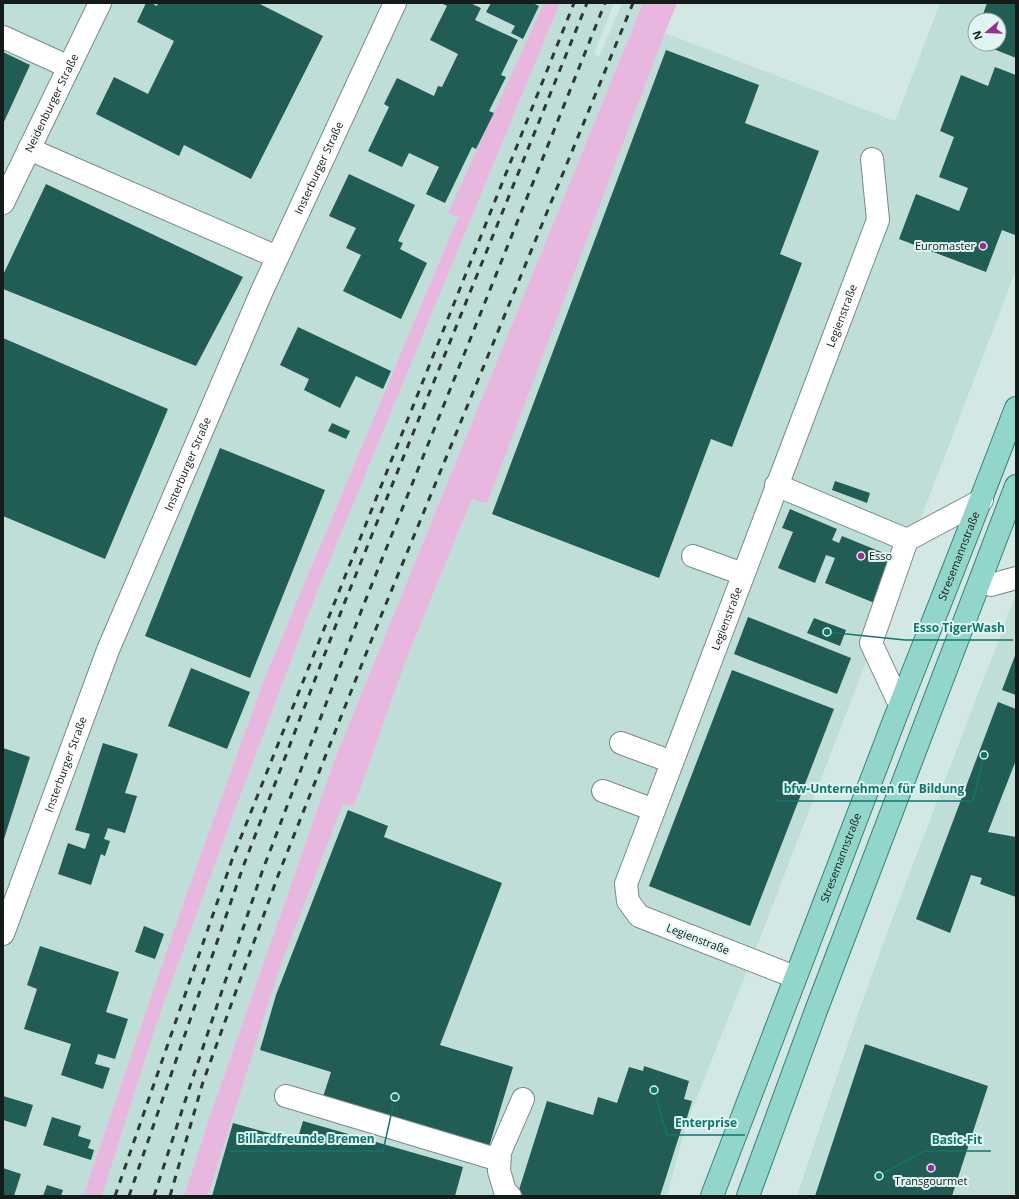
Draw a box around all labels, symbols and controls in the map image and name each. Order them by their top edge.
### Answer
north arrow [967,12,1007,52]
text: N [969,29,986,42]
street label: Neidenburger Straße [21,51,81,155]
street label: Insterburger Straße [290,119,346,217]
place label: Euromaster [915,238,975,253]
marker: Euromaster [978,241,988,251]
street label: Legienstraße [822,282,860,349]
street label: Insterburger Straße [160,415,214,513]
street label: Stresemannstraße [934,509,982,603]
place label: Esso [869,548,893,563]
marker: Esso [856,551,866,561]
street label: Legienstraße [707,585,745,652]
callout: Esso TigerWash [905,616,1013,640]
text: Esso TigerWash [913,619,1005,636]
street label: Insterburger Straße [41,714,90,814]
callout: bfw-Unternehmen für Bildung [776,777,973,801]
text: bfw-Unternehmen für Bildung [784,780,964,797]
street label: Stresemannstraße [816,811,864,904]
street label: Legienstraße [665,920,732,957]
callout: Enterprise [667,1111,745,1135]
text: Enterprise [675,1114,737,1131]
callout: Billardfreunde Bremen [229,1127,383,1151]
callout: Basic-Fit [924,1127,991,1151]
text: Billardfreunde Bremen [237,1130,375,1147]
text: Basic-Fit [932,1131,982,1148]
marker: Transgourmet [926,1163,936,1173]
place label: Transgourmet [895,1173,967,1188]

